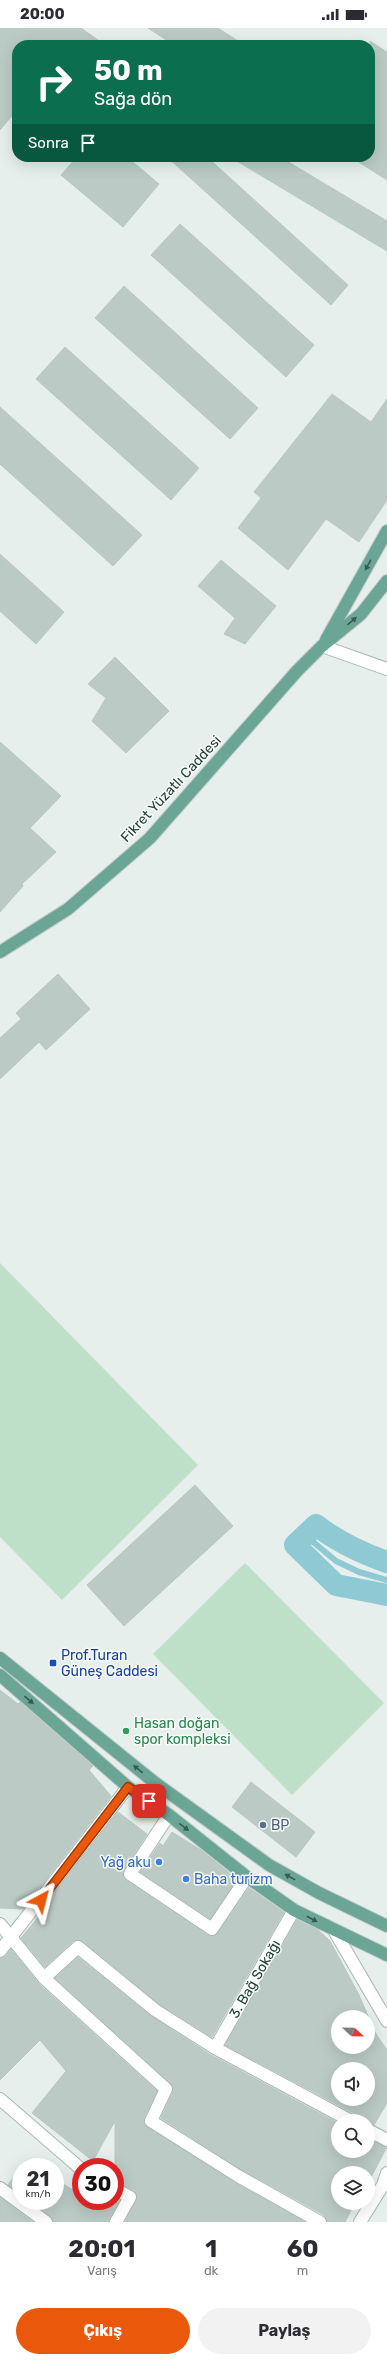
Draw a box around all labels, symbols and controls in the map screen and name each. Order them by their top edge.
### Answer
text: 20:00 [20,5,65,23]
text: 50 m [94,54,163,87]
icon: right [28,56,80,108]
text: Sağa dön [94,88,172,110]
icon: arrive [77,132,99,154]
text: Sonra [28,134,69,152]
one-way arrow [364,559,371,571]
one-way arrow [347,617,358,626]
street label: Fikret Yüzatlı Caddesi [117,732,225,846]
place label: Prof.Turan Güneş Caddesi [61,1647,158,1680]
marker: Prof.Turan Güneş Caddesi [48,1658,58,1668]
one-way arrow [24,1696,35,1705]
place label: Hasan doğan spor kompleksi [134,1715,231,1748]
marker: Hasan doğan spor kompleksi [121,1726,131,1736]
one-way arrow [133,1765,144,1774]
pin [132,1784,166,1818]
icon: arrive [138,1790,160,1812]
place label: BP [271,1817,289,1834]
marker: BP [258,1820,268,1830]
one-way arrow [178,1823,189,1831]
place label: Yağ aku [100,1854,151,1871]
marker: Yağ aku [154,1857,164,1867]
place label: Baha turizm [194,1871,273,1888]
one-way arrow [284,1873,296,1880]
marker: Baha turizm [181,1874,191,1884]
position arrow [20,1879,62,1921]
one-way arrow [306,1916,318,1922]
street label: 3. Bağ Sokağı [226,1937,284,2021]
north arrow [331,2010,375,2054]
map controls [331,2010,375,2210]
button: sound [331,2062,375,2106]
button: search [331,2114,375,2158]
speed limit sign: 30 [72,2158,124,2210]
button: layers [331,2166,375,2210]
text: 21 [27,2167,49,2191]
text: km/h [26,2188,50,2200]
text: 20:01 [68,2235,136,2263]
text: 1 [205,2235,217,2263]
text: 60 [287,2235,319,2263]
text: Varış [87,2263,117,2278]
text: dk [204,2263,218,2278]
text: m [297,2263,308,2278]
button: Çıkış [16,2308,190,2354]
button: Paylaş [198,2308,371,2354]

